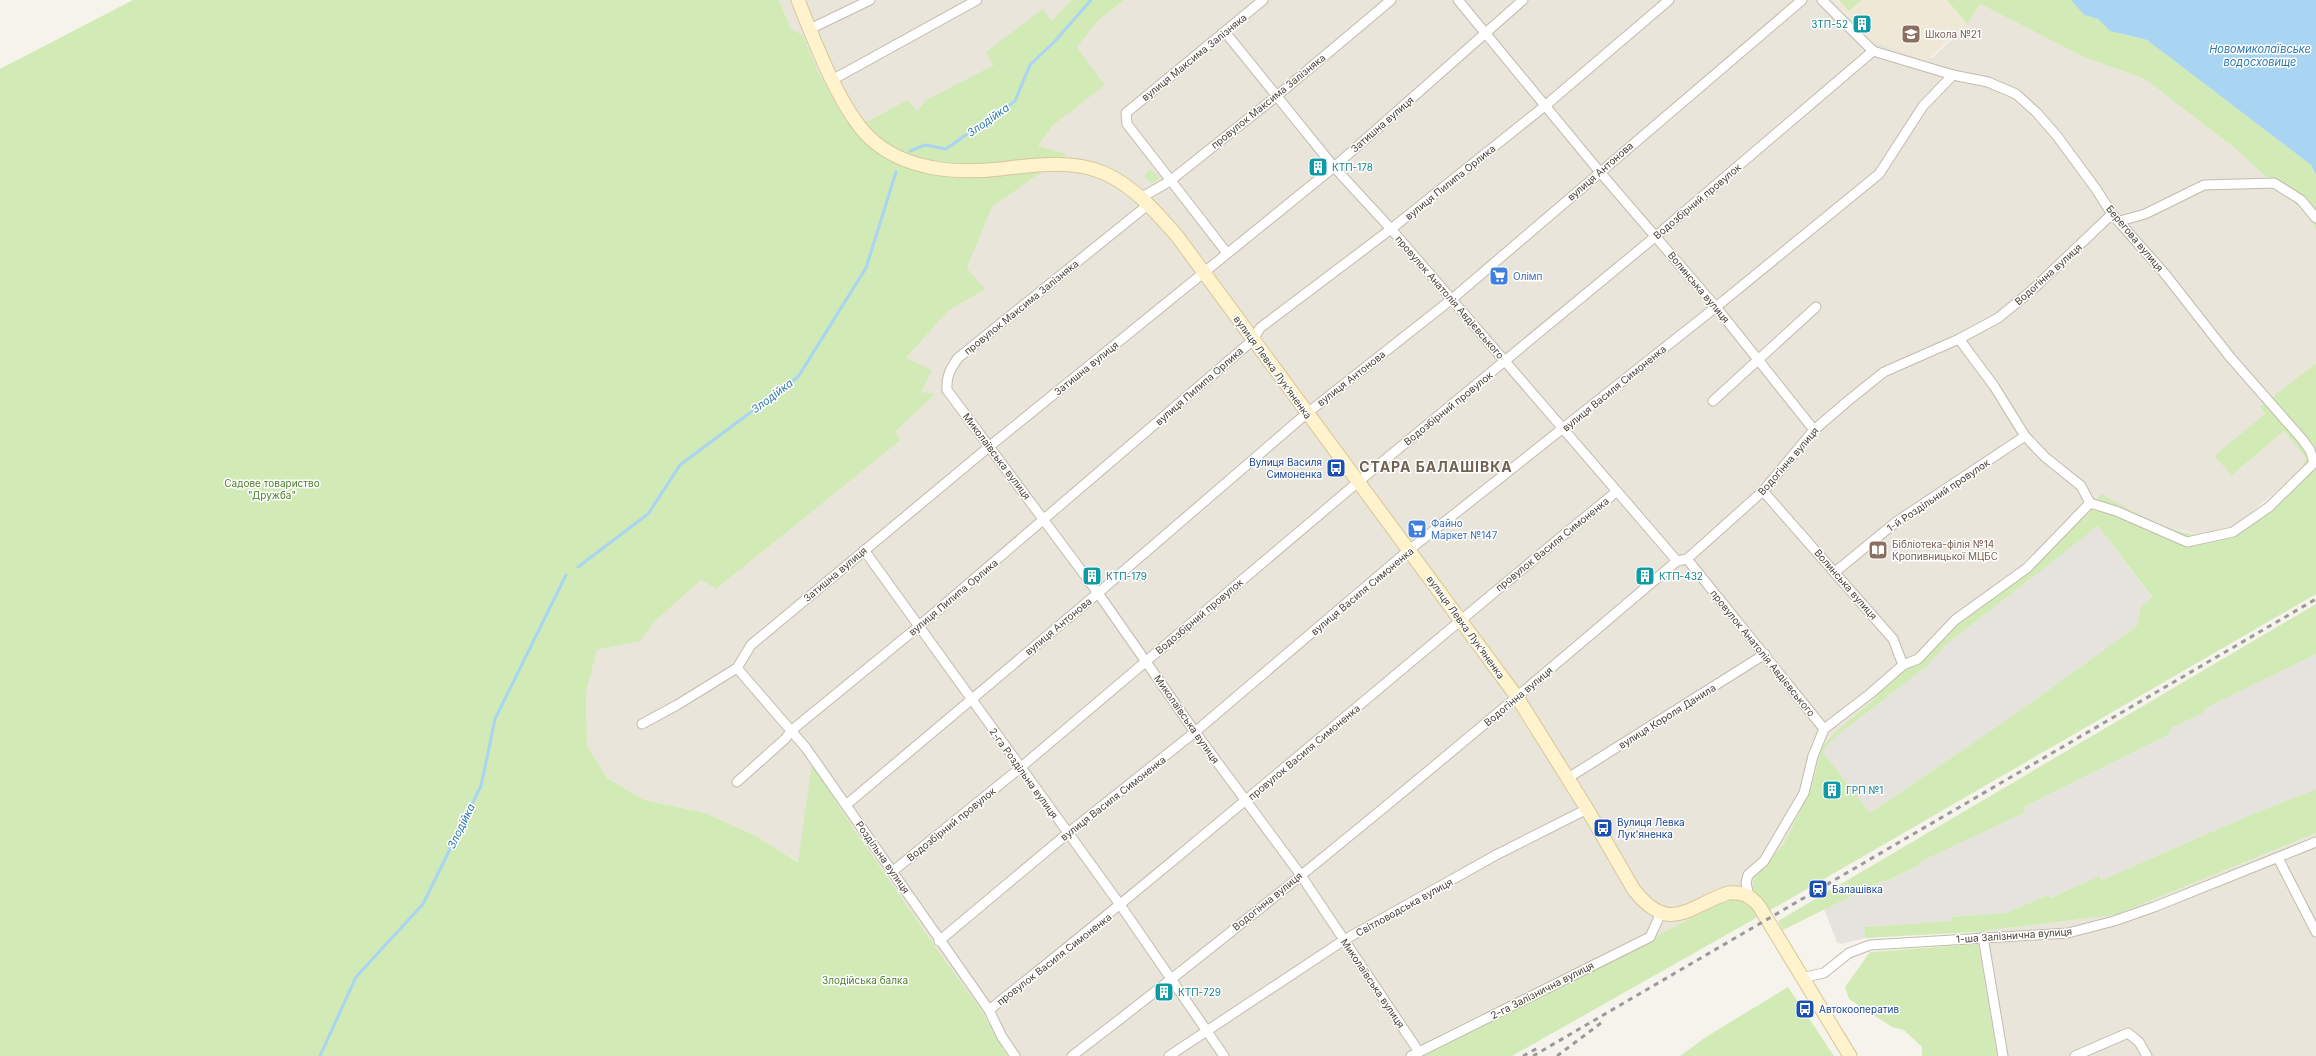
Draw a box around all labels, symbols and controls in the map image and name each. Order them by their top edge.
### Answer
street label: вулиця Максима Залізняка [1139,11,1249,103]
building icon: ЗТП-52 [1851,13,1873,35]
place label: ЗТП-52 [1811,18,1848,30]
school or university icon: Школа №21 [1900,23,1922,45]
place label: Школа №21 [1925,28,1981,40]
water label: Новомиколаївське водосховище [2209,42,2311,69]
street label: провулок Максима Залізняка [1208,51,1328,151]
street label: Затишна вулиця [1348,94,1416,154]
water label: Злодійка [964,100,1012,140]
street label: вулиця Антонова [1565,139,1635,203]
street label: вулиця Пилипа Орлика [1402,142,1498,222]
building icon: КТП-178 [1307,156,1329,178]
street label: Водозбірний провулок [1651,160,1744,241]
place label: КТП-178 [1332,161,1373,173]
street label: Берегова вулиця [2104,203,2166,273]
street label: провулок Анатолія Авдієвського [1393,233,1507,361]
street label: Водогінна вулиця [2012,241,2084,307]
street label: Волинська вулиця [1666,249,1732,325]
street label: провулок Максима Залізняка [961,257,1081,357]
supermarket icon: Олімп [1488,265,1510,287]
place label: Олімп [1513,270,1543,282]
street label: вулиця Левка Лукʼяненка [1232,313,1314,421]
street label: Затишна вулиця [1051,338,1121,398]
street label: вулиця Василя Симоненка [1560,342,1668,434]
street label: вулиця Пилипа Орлика [1153,345,1245,427]
street label: вулиця Антонова [1314,348,1388,408]
street label: Водозбірний провулок [1401,368,1495,448]
water label: Злодійка [748,376,796,416]
street label: Миколаївська вулиця [961,410,1033,502]
street label: Водогінна вулиця [1755,425,1821,497]
place label: Вулиця Василя Симоненка [1249,456,1322,480]
street label: 1-й Роздільний провулок [1884,456,1992,534]
bus stop icon: Вулиця Василя Симоненка [1325,457,1347,479]
district label: СТАРА БАЛАШІВКА [1359,458,1513,475]
park label: Садове товариство "Дружба" [224,477,320,501]
street label: провулок Василя Симоненка [1493,495,1611,593]
place label: Файно Маркет №147 [1431,517,1498,541]
supermarket icon: Файно Маркет №147 [1406,518,1428,540]
place label: Бібліотека-філія №14 Кропивницької МЦБС [1892,538,1998,562]
library icon: Бібліотека-філія №14 Кропивницької МЦБС [1867,539,1889,561]
street label: Затишна вулиця [801,544,869,604]
street label: вулиця Василя Симоненка [1308,545,1416,637]
street label: Волинська вулиця [1812,546,1880,622]
street label: вулиця Пилипа Орлика [906,556,1000,638]
building icon: КТП-179 [1081,565,1103,587]
building icon: КТП-432 [1634,565,1656,587]
place label: КТП-179 [1106,570,1147,582]
place label: КТП-432 [1659,570,1703,582]
street label: вулиця Левка Лукʼяненка [1425,573,1507,681]
street label: Водозбірний провулок [1153,575,1246,656]
street label: провулок Анатолія Авдієвського [1708,587,1818,719]
street label: вулиця Антонова [1022,595,1094,657]
street label: Водогінна вулиця [1481,664,1555,728]
street label: Миколаївська вулиця [1152,673,1222,765]
street label: вулиця Короля Данила [1616,681,1718,751]
street label: провулок Василя Симоненка [1246,702,1362,802]
street label: 2-га Роздільна вулиця [987,725,1061,821]
street label: вулиця Василя Симоненка [1058,753,1168,843]
building icon: ГРП №1 [1821,779,1843,801]
street label: Водозбірний провулок [904,784,998,864]
place label: ГРП №1 [1846,784,1883,796]
water label: Злодійка [444,801,478,851]
place label: Вулиця Левка Лук'яненка [1617,816,1685,840]
bus stop icon: Вулиця Левка Лук'яненка [1592,817,1614,839]
street label: Роздільна вулиця [854,818,912,896]
street label: Водогінна вулиця [1230,869,1304,933]
street label: Світловодська вулиця [1353,875,1455,939]
station icon: Балашівка [1807,878,1829,900]
place label: Балашівка [1832,883,1883,895]
street label: провулок Василя Симоненка [994,910,1114,1008]
street label: 1-ша Залізнична вулиця [1956,925,2072,945]
street label: Миколаївська вулиця [1339,936,1407,1030]
street label: 2-га Залізнична вулиця [1488,959,1596,1021]
park label: Злодійська балка [822,974,908,986]
building icon: КТП-729 [1153,981,1175,1003]
place label: КТП-729 [1178,986,1221,998]
bus stop icon: Автокооператив [1794,998,1816,1020]
place label: Автокооператив [1819,1003,1899,1015]

